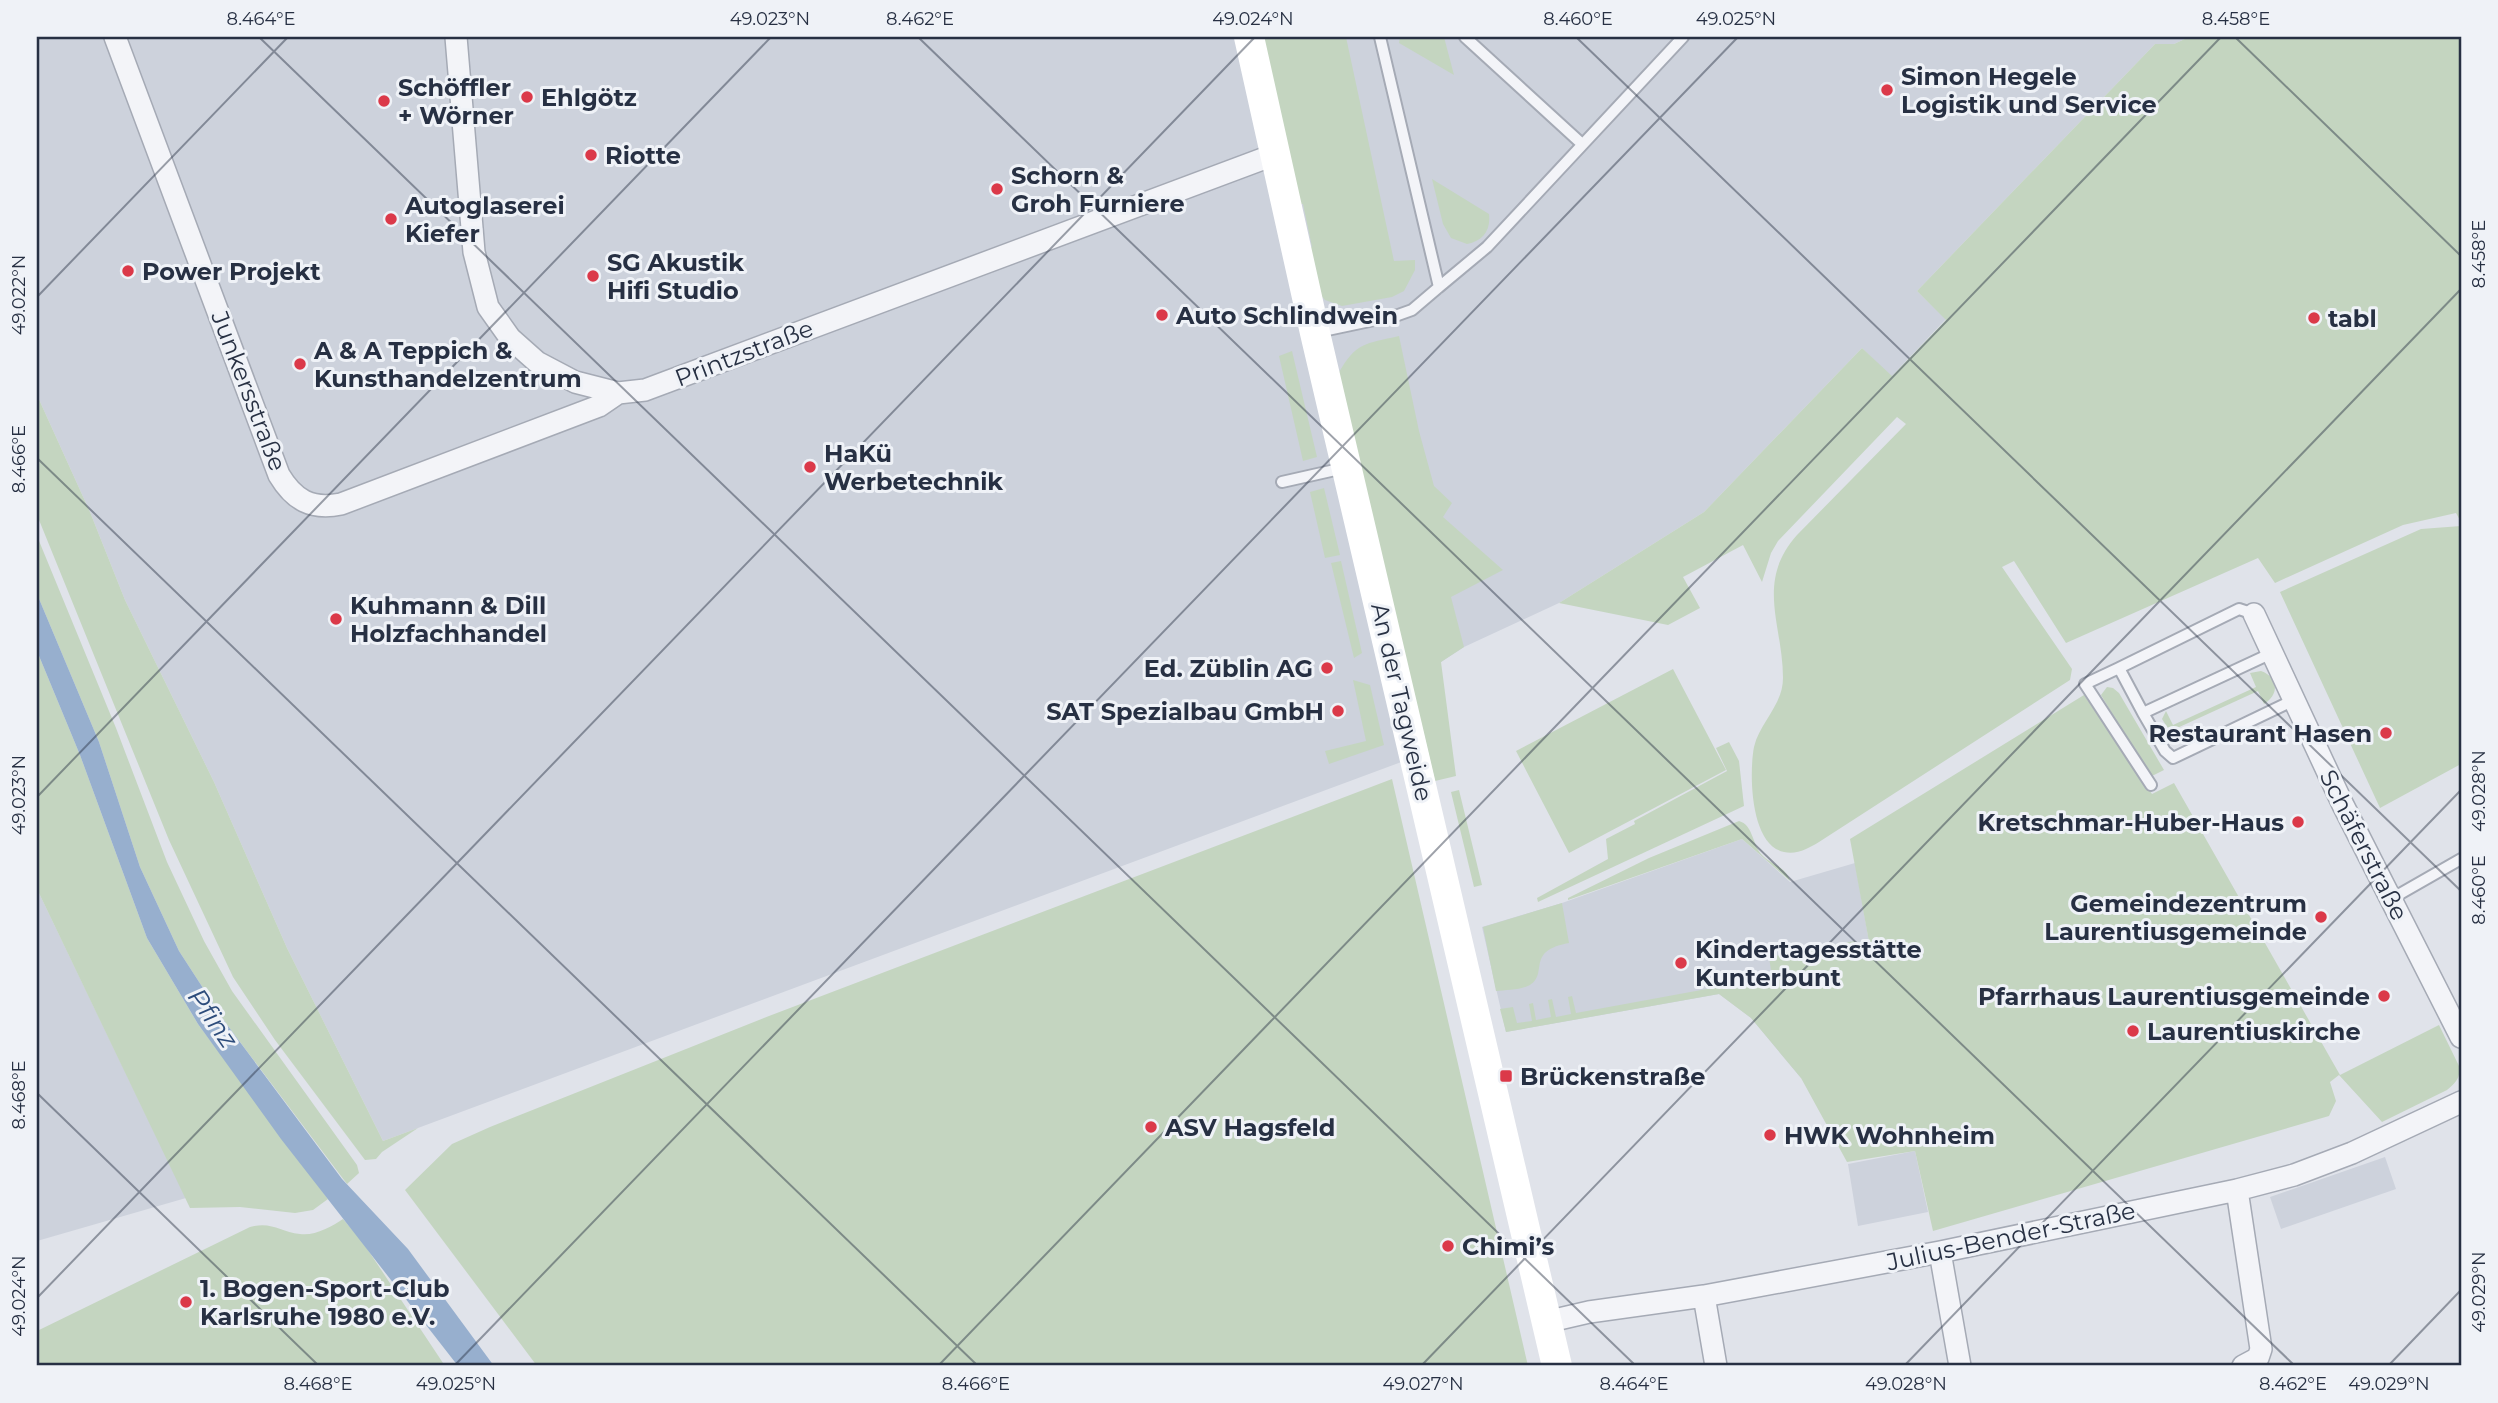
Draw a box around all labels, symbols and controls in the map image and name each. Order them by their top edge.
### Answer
text: 8.464°E [226,8,296,30]
text: 49.023°N [730,8,810,30]
text: 8.462°E [886,8,954,30]
text: 49.024°N [1212,8,1294,30]
text: 8.460°E [1543,8,1613,30]
text: 49.025°N [1696,8,1776,30]
text: 8.458°E [2202,8,2270,30]
place label: Simon Hegele Logistik und Service [1901,62,2157,119]
place label: Schöffler + Wörner [398,73,514,130]
marker: Simon Hegele Logistik und Service [1879,82,1895,98]
place label: Ehlgötz [541,83,637,112]
marker: Ehlgötz [519,89,535,105]
marker: Schöffler + Wörner [376,93,392,109]
place label: Riotte [605,141,681,170]
marker: Riotte [583,147,599,163]
place label: Schorn & Groh Furniere [1011,161,1185,218]
marker: Schorn & Groh Furniere [989,181,1005,197]
place label: Autoglaserei Kiefer [404,191,565,248]
marker: Autoglaserei Kiefer [383,211,399,227]
text: 8.458°E [2468,220,2490,288]
place label: SG Akustik Hifi Studio [607,248,744,305]
text: 49.022°N [8,255,30,335]
place label: Power Projekt [142,257,321,286]
marker: Power Projekt [120,263,136,279]
marker: SG Akustik Hifi Studio [585,268,601,284]
place label: Auto Schlindwein [1175,301,1398,330]
place label: tabl [2328,304,2377,333]
street label: Junkersstraße [205,306,293,475]
marker: Auto Schlindwein [1154,307,1170,323]
marker: tabl [2306,310,2322,326]
street label: Printzstraße [671,313,817,393]
place label: A & A Teppich & Kunsthandelzentrum [313,336,582,393]
marker: A & A Teppich & Kunsthandelzentrum [292,356,308,372]
text: 8.466°E [8,425,30,493]
place label: HaKü Werbetechnik [824,439,1003,496]
marker: HaKü Werbetechnik [802,459,818,475]
place label: Kuhmann & Dill Holzfachhandel [350,591,547,648]
street label: An der Tagweide [1365,600,1439,804]
marker: Kuhmann & Dill Holzfachhandel [328,611,344,627]
place label: Ed. Züblin AG [1144,654,1313,683]
marker: Ed. Züblin AG [1319,660,1335,676]
place label: SAT Spezialbau GmbH [1046,697,1324,726]
marker: SAT Spezialbau GmbH [1330,703,1346,719]
place label: Restaurant Hasen [2148,719,2372,748]
marker: Restaurant Hasen [2378,725,2394,741]
text: 49.028°N [2468,750,2490,832]
text: 49.023°N [8,755,30,835]
street label: Schäferstraße [2314,765,2414,925]
place label: Kretschmar-Huber-Haus [1978,808,2284,837]
marker: Kretschmar-Huber-Haus [2290,814,2306,830]
text: 8.460°E [2468,855,2490,925]
place label: Gemeindezentrum Laurentiusgemeinde [2044,889,2307,946]
marker: Gemeindezentrum Laurentiusgemeinde [2313,909,2329,925]
place label: Kindertagesstätte Kunterbunt [1695,935,1922,992]
marker: Kindertagesstätte Kunterbunt [1673,955,1689,971]
water label: Pfinz [181,982,245,1055]
place label: Pfarrhaus Laurentiusgemeinde [1978,982,2370,1011]
marker: Pfarrhaus Laurentiusgemeinde [2376,988,2392,1004]
place label: Laurentiuskirche [2147,1017,2361,1046]
marker: Laurentiuskirche [2125,1023,2141,1039]
text: 8.468°E [8,1060,30,1130]
place label: Brückenstraße [1520,1062,1705,1091]
marker: Brückenstraße [1498,1068,1514,1084]
place label: ASV Hagsfeld [1164,1113,1335,1142]
marker: ASV Hagsfeld [1143,1119,1159,1135]
place label: HWK Wohnheim [1784,1121,1995,1150]
marker: HWK Wohnheim [1762,1127,1778,1143]
street label: Julius-Bender-Straße [1883,1195,2138,1277]
place label: Chimi’s [1462,1232,1554,1261]
marker: Chimi’s [1440,1238,1456,1254]
text: 49.029°N [2468,1251,2490,1333]
text: 49.024°N [8,1255,30,1337]
place label: 1. Bogen-Sport-Club Karlsruhe 1980 e.V. [200,1274,450,1331]
marker: 1. Bogen-Sport-Club Karlsruhe 1980 e.V. [178,1294,194,1310]
text: 8.468°E [283,1373,353,1395]
text: 49.025°N [416,1373,496,1395]
text: 8.466°E [942,1373,1010,1395]
text: 49.027°N [1382,1373,1464,1395]
text: 8.464°E [1599,1373,1669,1395]
text: 49.028°N [1865,1373,1947,1395]
text: 8.462°E [2259,1373,2327,1395]
text: 49.029°N [2348,1373,2430,1395]

